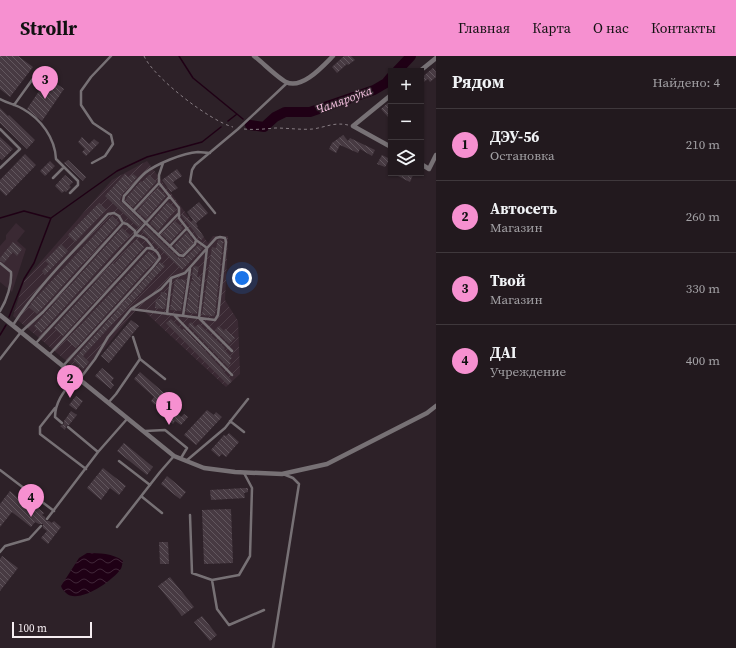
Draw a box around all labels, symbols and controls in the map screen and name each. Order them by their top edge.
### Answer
text: Strollr [20,15,77,41]
text: Главная [458,18,510,38]
text: Карта [532,18,571,38]
text: О нас [593,18,629,38]
text: Контакты [651,18,716,38]
pin: 3 [32,66,58,99]
map controls [388,68,424,176]
button: + [388,68,424,104]
text: Рядом [452,70,504,94]
text: Найдено: 4 [653,74,720,91]
water label: Чамяроўка [314,82,375,118]
button: − [388,104,424,140]
text: ДЭУ-56 [490,126,539,147]
text: 1 [461,136,469,153]
text: 210 m [686,136,720,153]
button: layers [388,140,424,176]
text: Остановка [490,147,555,164]
text: Автосеть [490,198,557,219]
text: 2 [461,208,469,225]
text: 260 m [686,208,720,225]
text: Магазин [490,219,543,236]
your location [232,268,252,288]
text: Твой [490,270,525,291]
text: 3 [461,280,469,297]
text: 330 m [686,280,720,297]
text: Магазин [490,291,543,308]
text: ДАІ [490,342,517,363]
text: 4 [461,352,469,369]
text: 400 m [686,352,720,369]
text: Учреждение [490,363,566,380]
pin: 2 [57,365,83,398]
pin: 1 [156,392,182,425]
pin: 4 [18,484,44,517]
scale bar [12,620,92,639]
text: 100 m [18,621,47,636]

